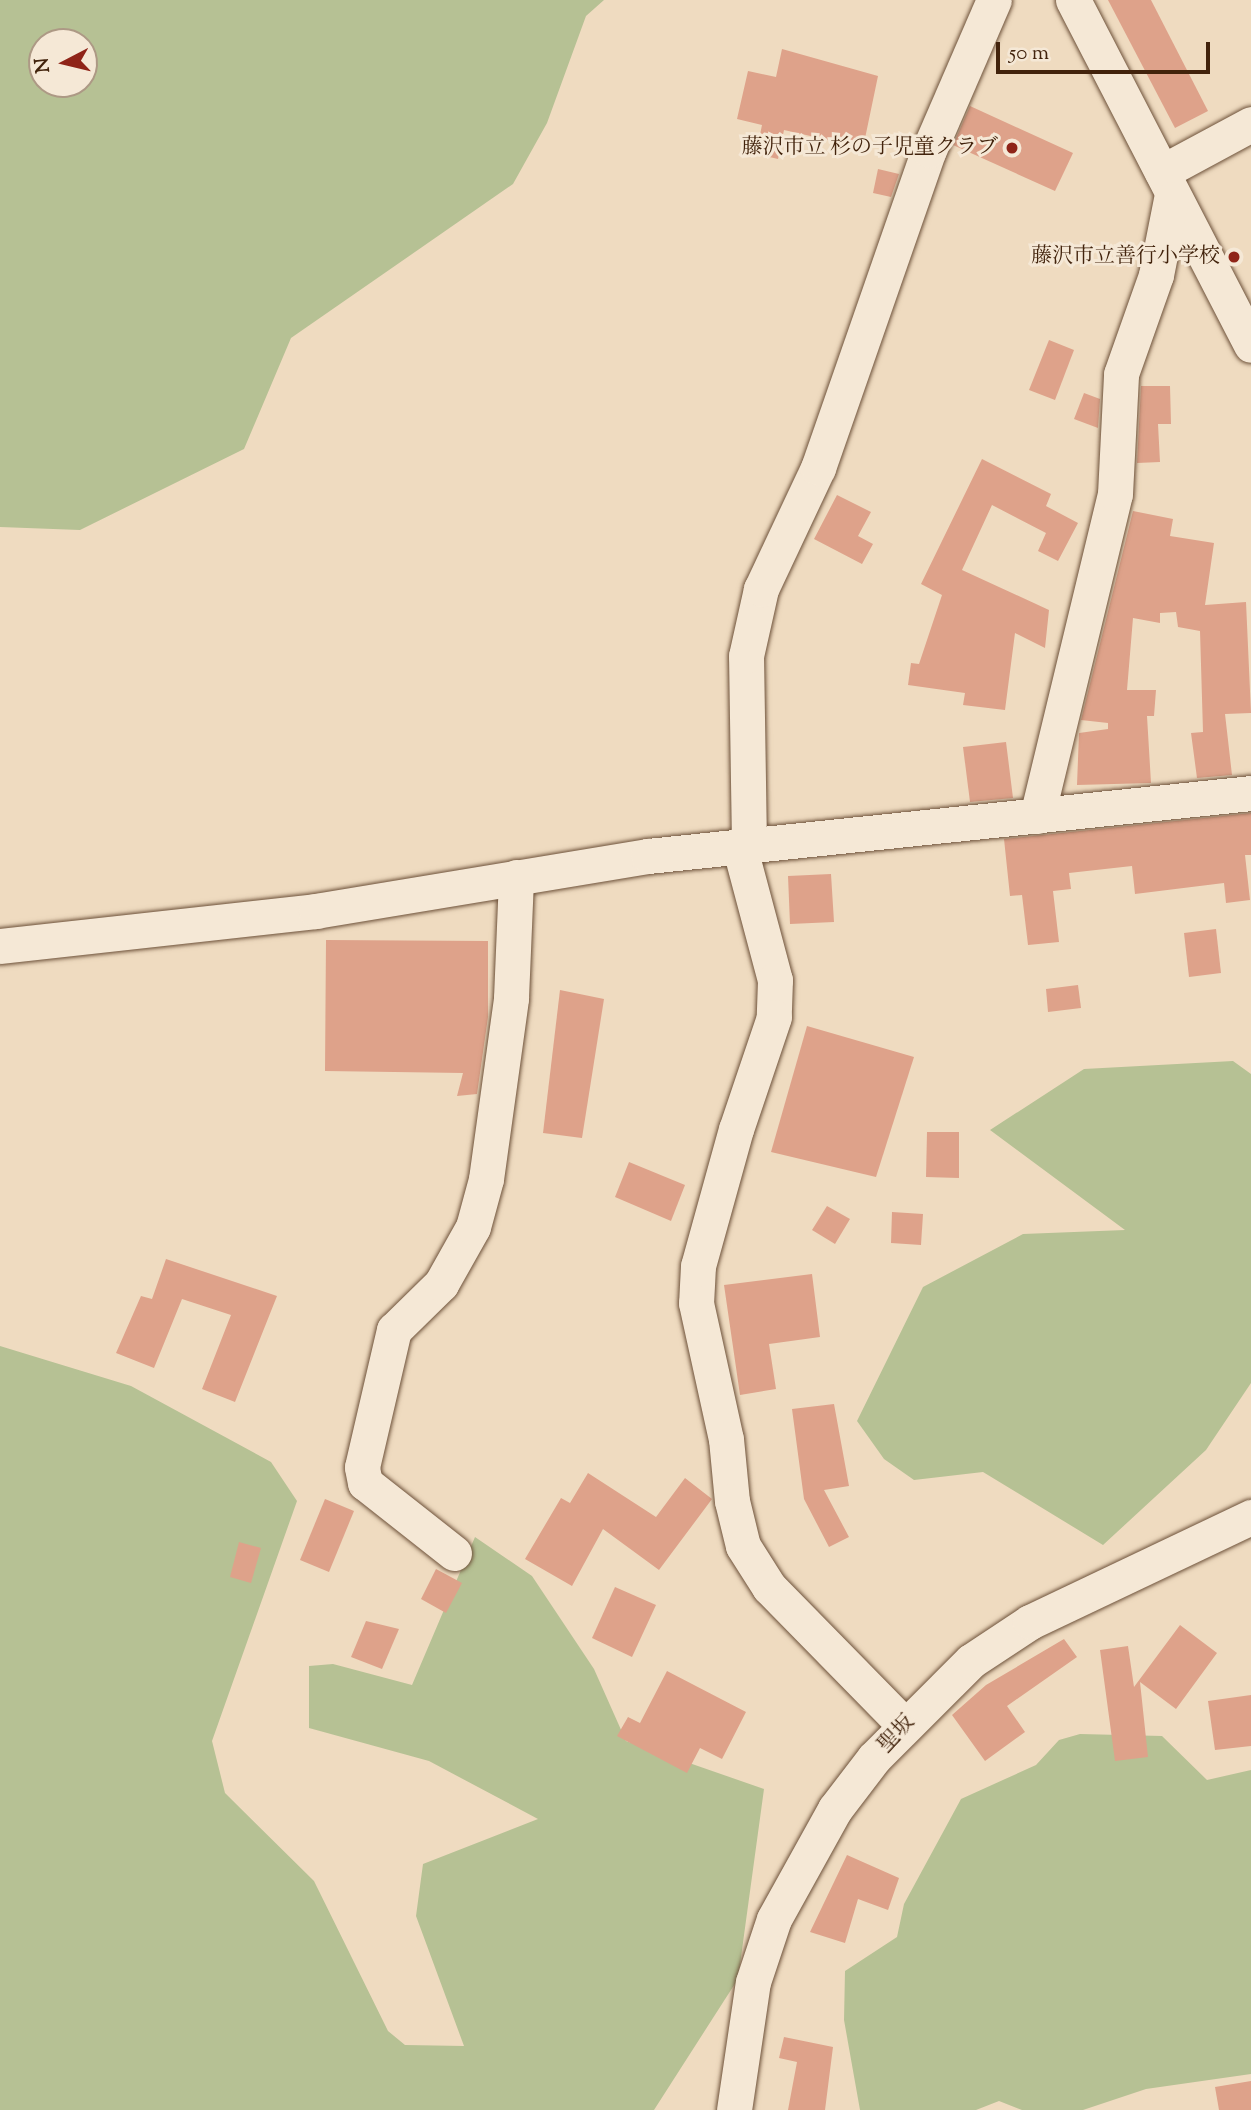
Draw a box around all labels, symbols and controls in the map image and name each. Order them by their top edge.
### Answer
north arrow [28,28,98,98]
scale bar [999,28,1212,72]
text: 50 m [1009,39,1049,69]
text: N [29,56,58,75]
place label: 藤沢市立 杉の子児童クラブ [742,135,998,161]
marker: 藤沢市立 杉の子児童クラブ [1004,140,1020,156]
place label: 藤沢市立善行小学校 [1031,244,1220,270]
marker: 藤沢市立善行小学校 [1226,249,1242,265]
street label: 聖坂 [873,1710,921,1758]

